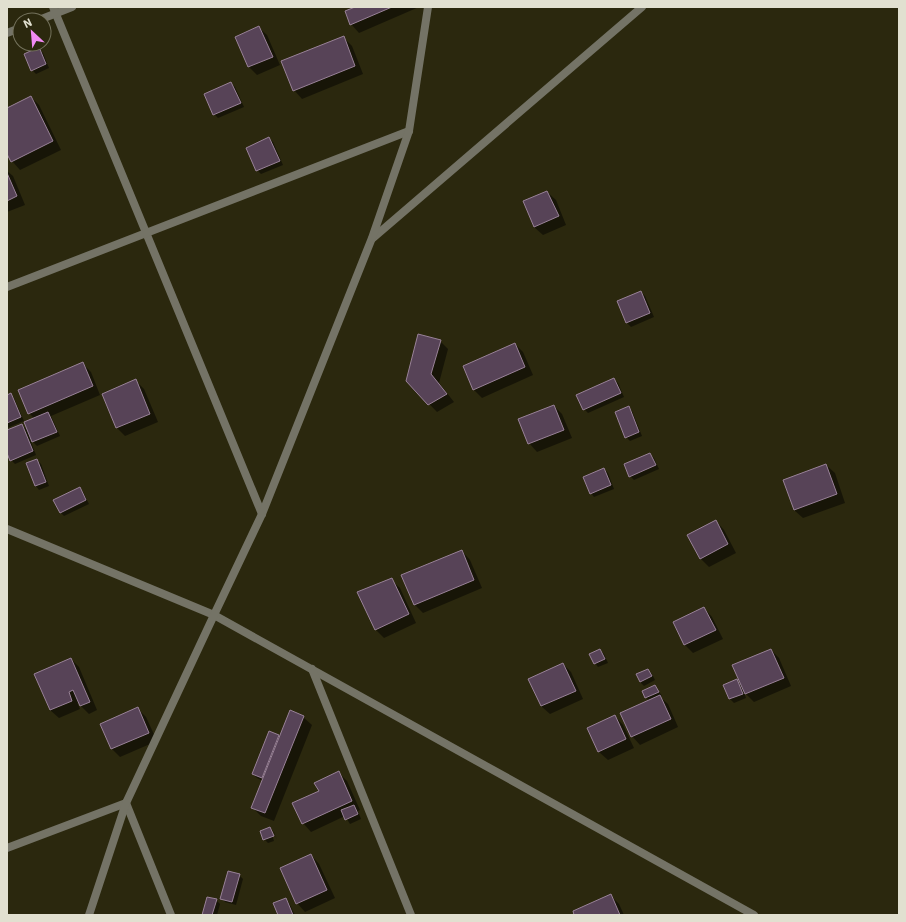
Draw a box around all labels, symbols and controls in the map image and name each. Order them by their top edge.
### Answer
north arrow [12,12,52,52]
text: N [21,15,34,31]

